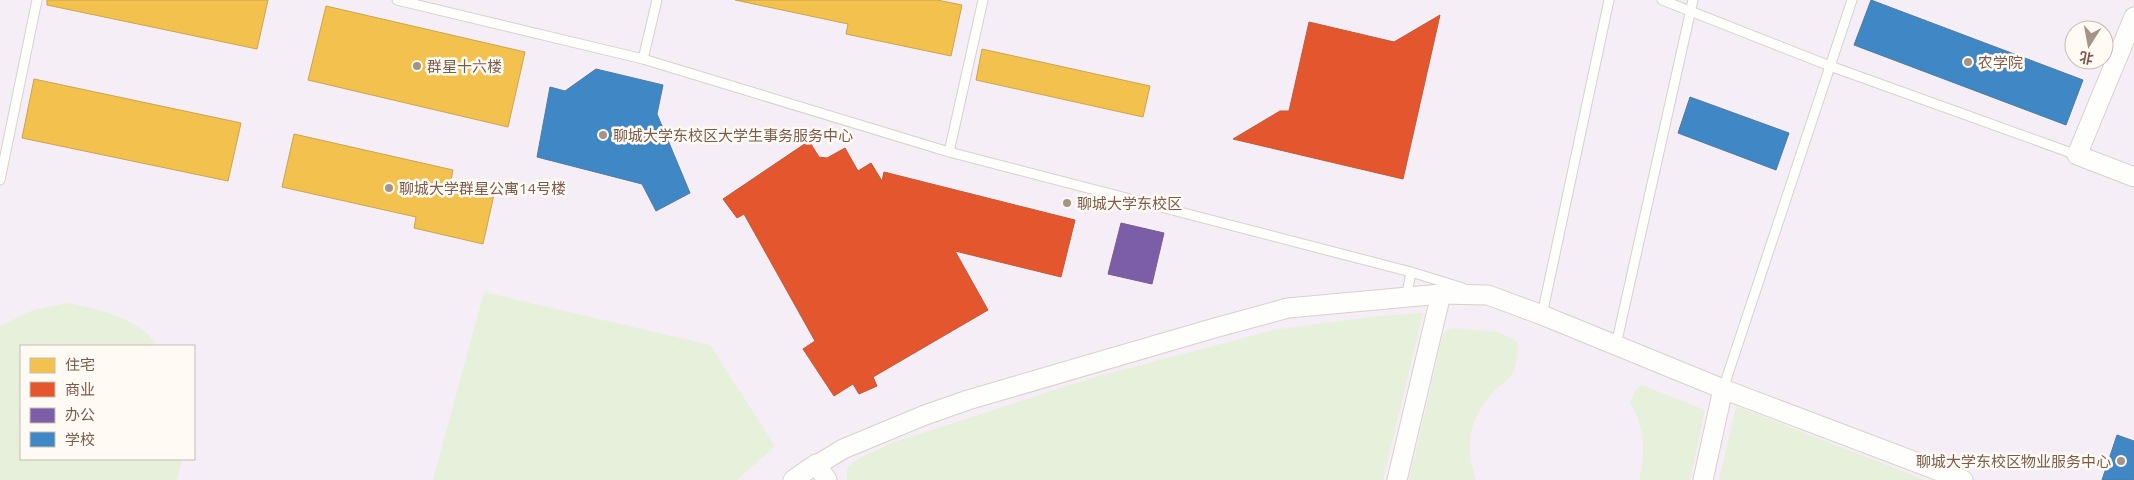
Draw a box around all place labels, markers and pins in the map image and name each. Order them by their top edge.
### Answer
place label: 农学院 [1978,54,2023,71]
marker: 农学院 [1962,56,1974,68]
place label: 群星十六楼 [427,58,502,75]
marker: 群星十六楼 [411,60,423,72]
place label: 聊城大学东校区大学生事务服务中心 [613,127,853,144]
marker: 聊城大学东校区大学生事务服务中心 [597,129,609,141]
place label: 聊城大学群星公寓14号楼 [399,180,566,197]
marker: 聊城大学群星公寓14号楼 [383,182,395,194]
place label: 聊城大学东校区 [1077,195,1182,212]
marker: 聊城大学东校区 [1061,197,1073,209]
place label: 聊城大学东校区物业服务中心 [1916,453,2111,470]
marker: 聊城大学东校区物业服务中心 [2115,455,2127,467]

